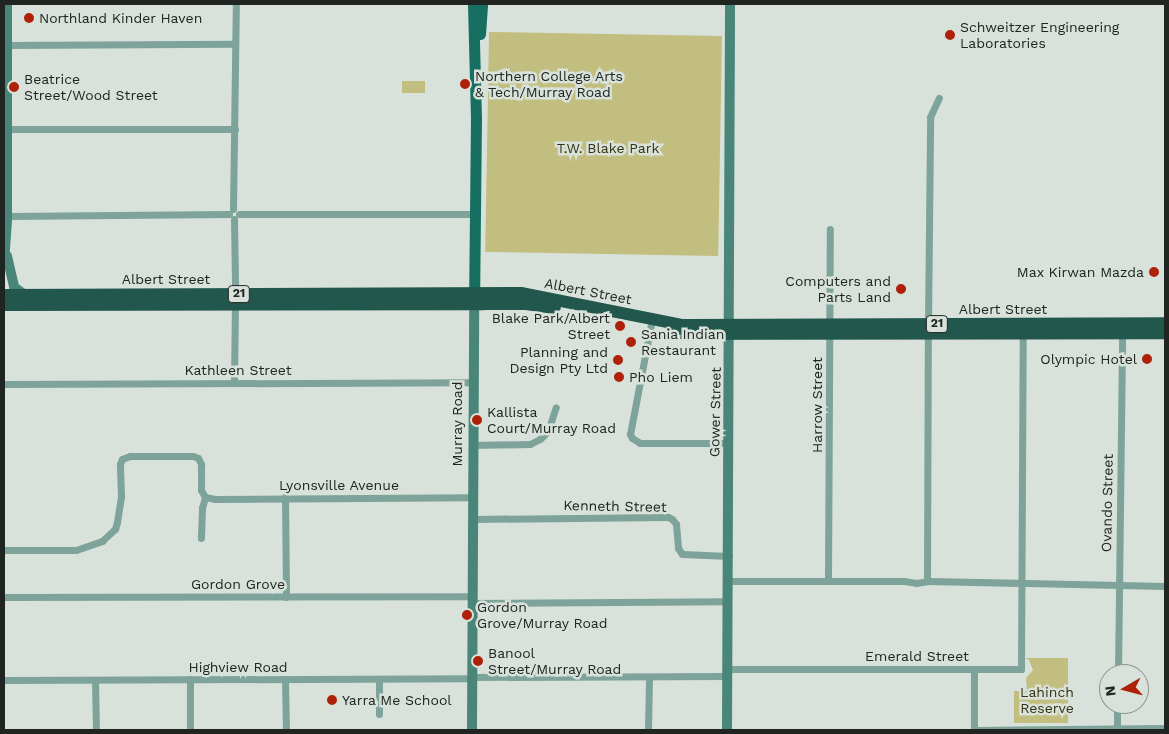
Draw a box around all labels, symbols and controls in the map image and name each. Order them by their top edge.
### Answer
place label: Northland Kinder Haven [39,10,203,26]
marker: Northland Kinder Haven [23,12,35,24]
place label: Schweitzer Engineering Laboratories [960,19,1120,52]
marker: Schweitzer Engineering Laboratories [944,29,956,41]
place label: Northern College Arts & Tech/Murray Road [475,68,623,100]
place label: Beatrice Street/Wood Street [24,71,158,104]
marker: Northern College Arts & Tech/Murray Road [459,78,471,90]
marker: Beatrice Street/Wood Street [8,81,20,93]
park label: T.W. Blake Park [557,140,659,156]
place label: Max Kirwan Mazda [1017,264,1144,280]
marker: Max Kirwan Mazda [1148,266,1160,278]
street label: Albert Street [122,271,210,287]
place label: Computers and Parts Land [785,273,891,306]
street label: Albert Street [543,274,633,308]
marker: Computers and Parts Land [895,283,907,295]
road number: 21 [228,284,250,304]
street label: Albert Street [959,301,1047,317]
place label: Blake Park/Albert Street [492,310,610,342]
road number: 21 [926,314,948,334]
marker: Blake Park/Albert Street [614,320,626,332]
place label: Sania Indian Restaurant [641,326,725,358]
marker: Sania Indian Restaurant [625,336,637,348]
place label: Planning and Design Pty Ltd [509,344,608,377]
place label: Olympic Hotel [1040,351,1137,367]
marker: Olympic Hotel [1141,353,1153,365]
marker: Planning and Design Pty Ltd [612,354,624,366]
street label: Harrow Street [809,357,825,453]
street label: Kathleen Street [184,362,292,378]
street label: Gower Street [706,367,724,457]
place label: Pho Liem [629,369,693,385]
marker: Pho Liem [613,371,625,383]
street label: Murray Road [449,381,465,467]
place label: Kallista Court/Murray Road [487,404,616,437]
marker: Kallista Court/Murray Road [471,414,483,426]
street label: Ovando Street [1098,454,1116,552]
street label: Lyonsville Avenue [279,477,399,493]
street label: Kenneth Street [563,497,667,515]
street label: Gordon Grove [191,576,285,592]
place label: Gordon Grove/Murray Road [477,599,608,632]
marker: Gordon Grove/Murray Road [461,609,473,621]
place label: Banool Street/Murray Road [488,645,622,678]
street label: Emerald Street [865,648,969,664]
marker: Banool Street/Murray Road [472,655,484,667]
street label: Highview Road [188,659,288,675]
north arrow [1099,664,1149,714]
park label: Lahinch Reserve [1020,684,1074,716]
text: N [1101,685,1119,697]
place label: Yarra Me School [342,692,452,708]
marker: Yarra Me School [326,694,338,706]

